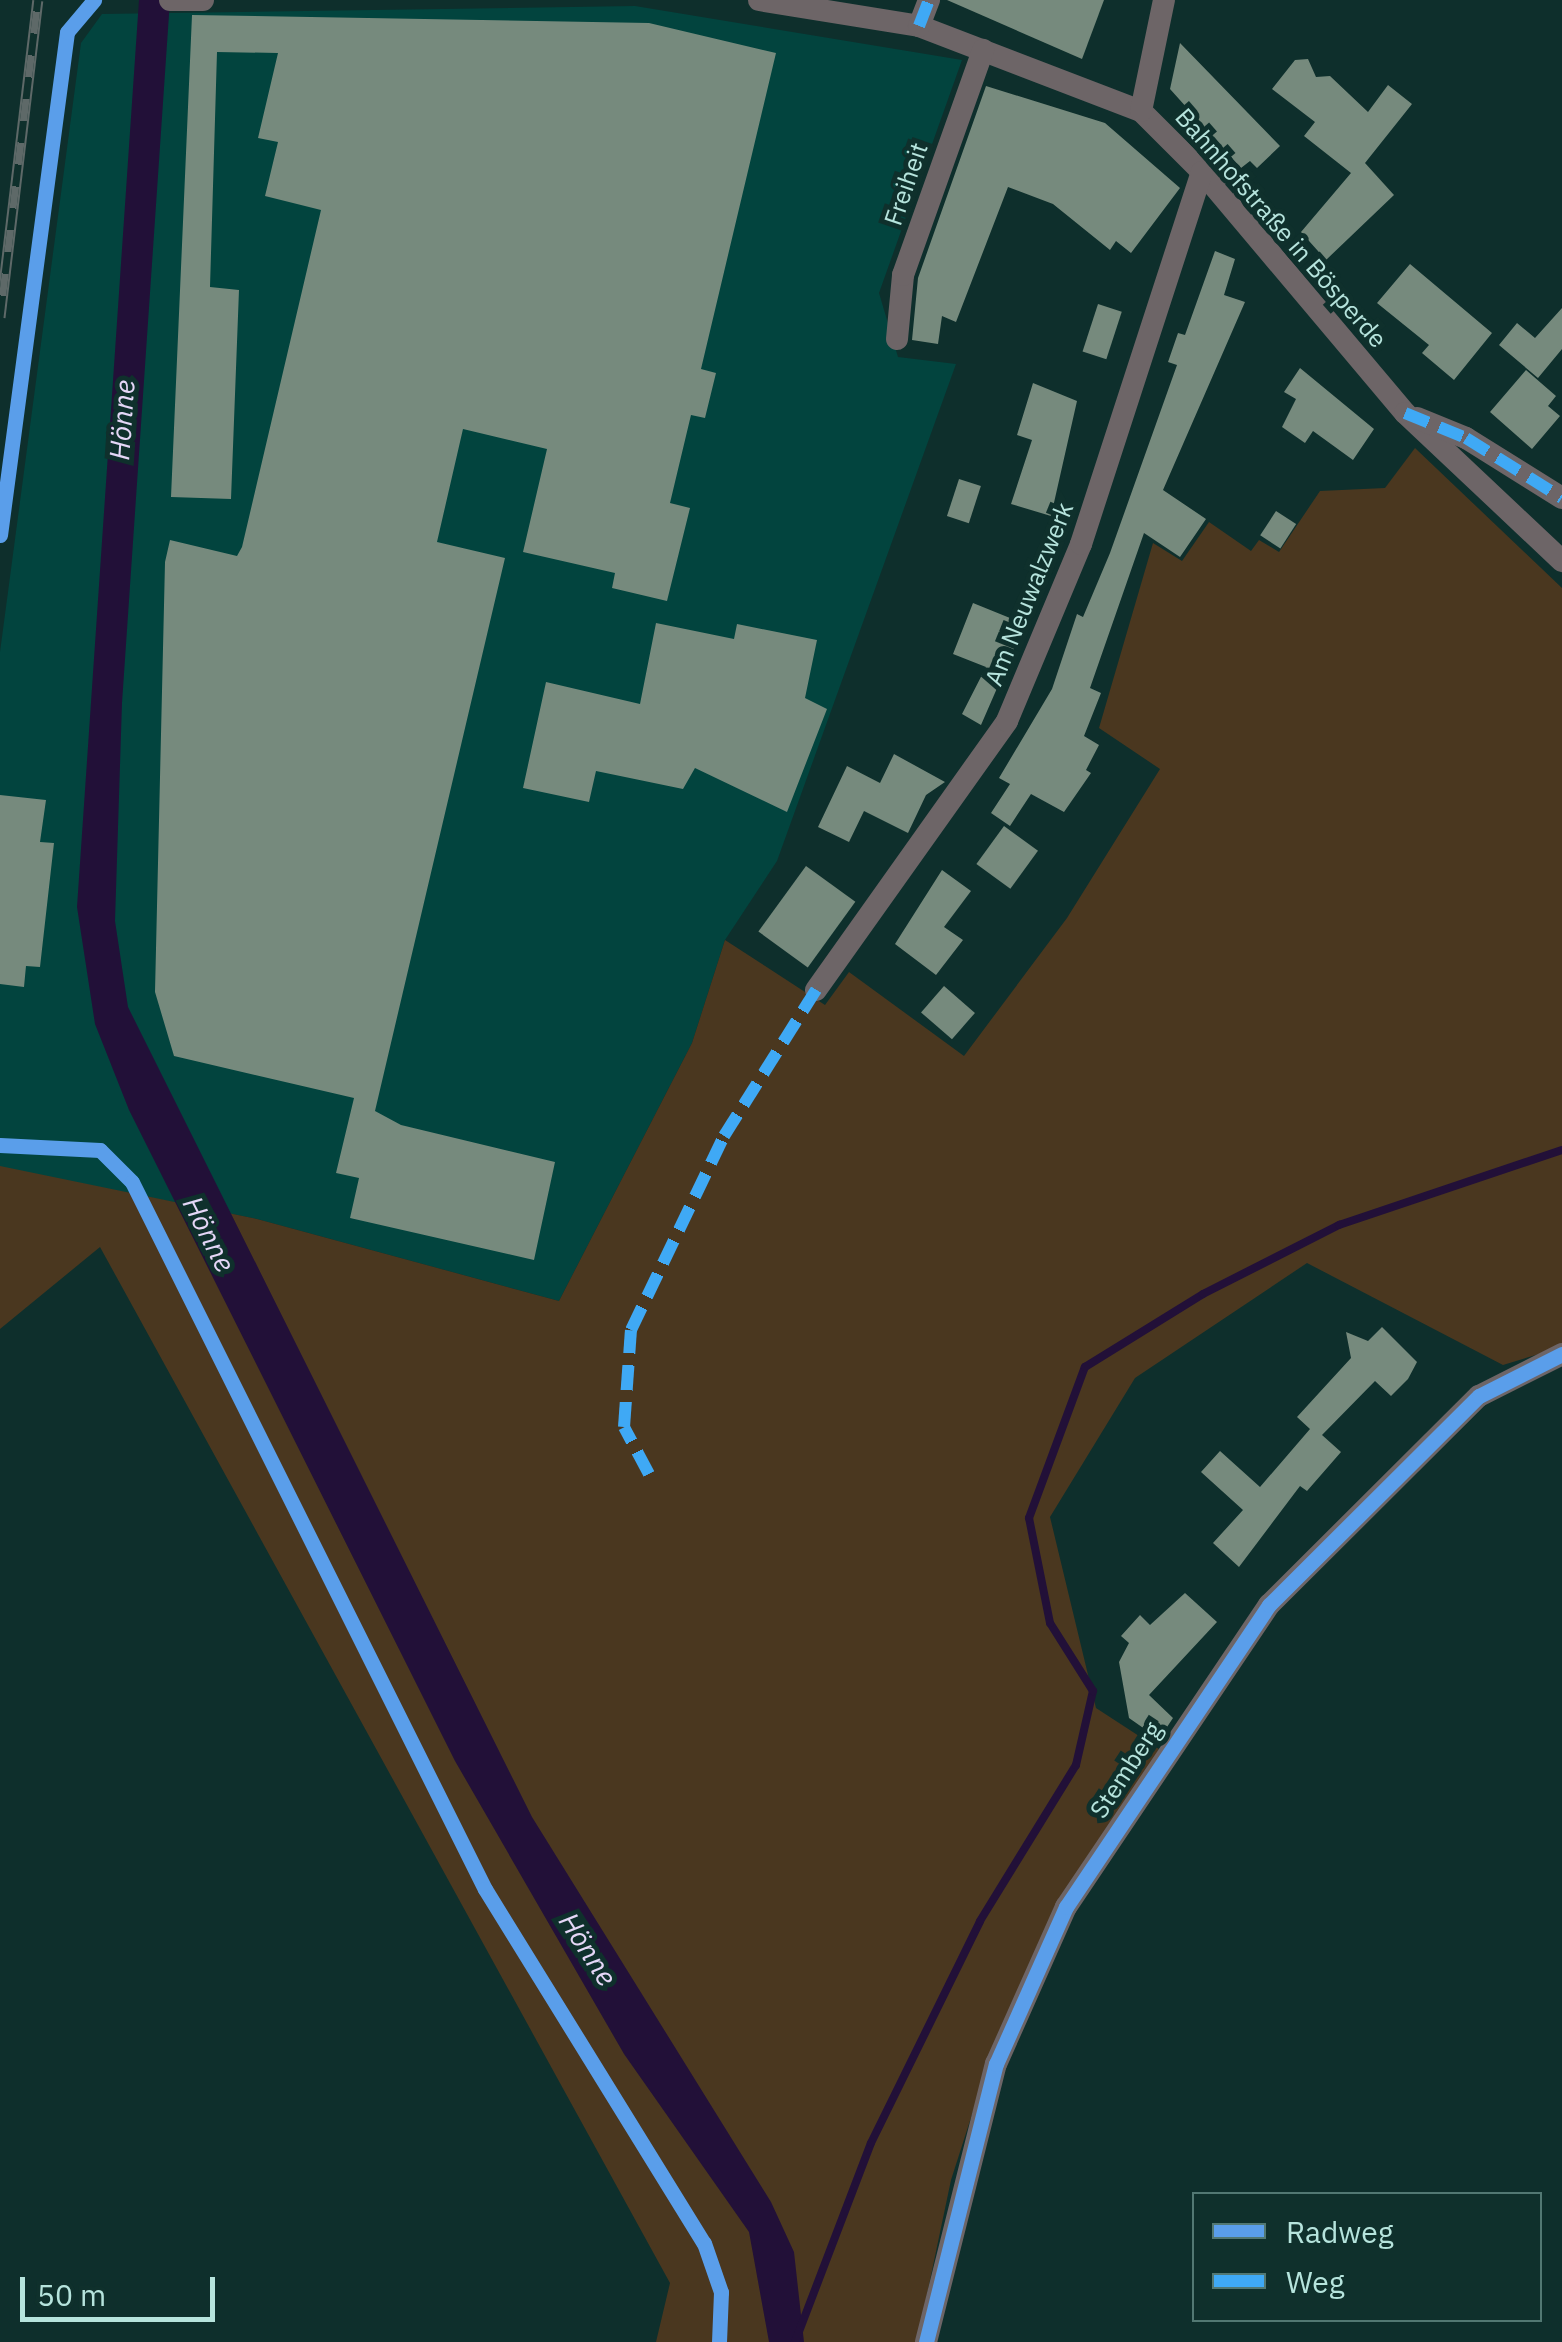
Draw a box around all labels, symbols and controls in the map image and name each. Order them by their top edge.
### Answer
street label: Bahnhofstraße in Bösperde [1169,102,1393,354]
street label: Freiheit [878,139,934,229]
water label: Hönne [102,379,142,461]
street label: Am Neuwalzwerk [979,498,1079,690]
water label: Hönne [176,1191,242,1277]
street label: Stemberg [1084,1716,1168,1824]
water label: Hönne [552,1906,624,1992]
legend [1192,2192,1542,2322]
text: Radweg [1286,2212,1394,2251]
scale bar [25,2257,220,2319]
text: Weg [1286,2262,1345,2301]
text: 50 m [37,2275,106,2314]

